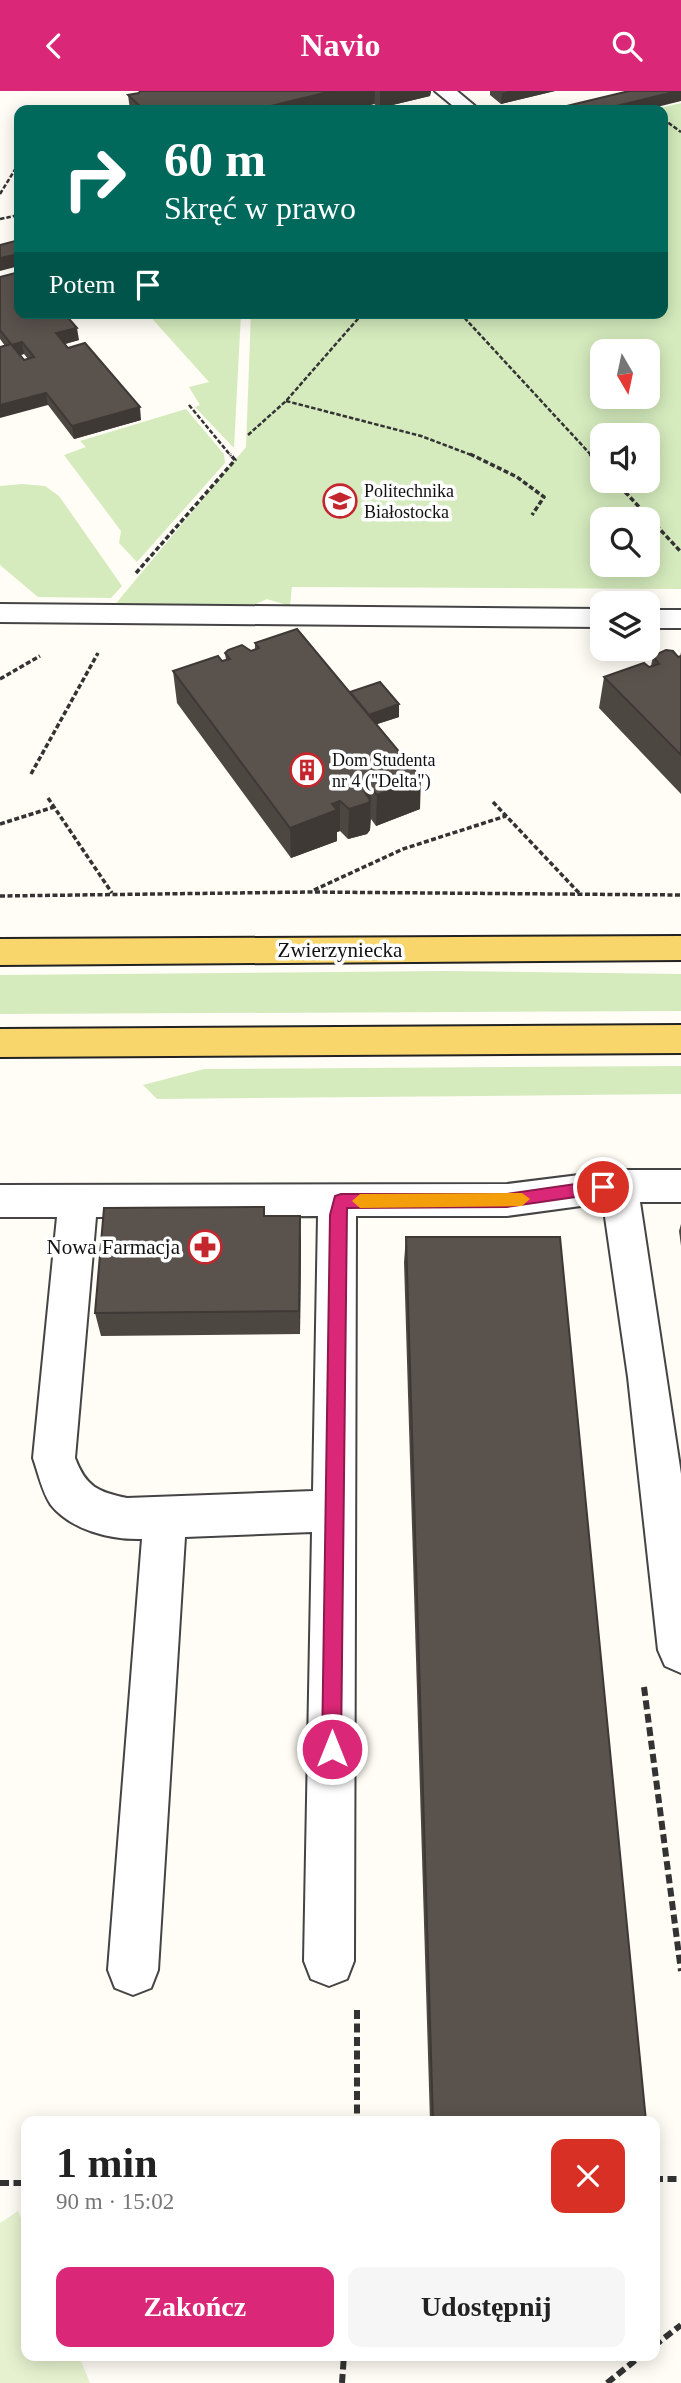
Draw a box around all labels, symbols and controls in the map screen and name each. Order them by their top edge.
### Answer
icon: back [35,27,73,65]
text: Navio [301,27,381,63]
icon: search [608,27,646,65]
text: 60 m [164,132,266,187]
icon: right [49,133,140,224]
text: Skręć w prawo [164,190,356,226]
icon: arrive [129,266,167,304]
text: Potem [49,270,115,299]
north arrow [590,339,660,409]
map controls [590,339,660,661]
button: sound [590,423,660,493]
place label: Politechnika Białostocka [364,481,454,522]
school or university icon: Politechnika Białostocka [321,482,359,520]
button: search [590,507,660,577]
button: layers [590,591,660,661]
place label: Dom Studenta nr 4 ("Delta") [332,750,436,792]
building icon: Dom Studenta nr 4 ("Delta") [288,751,326,789]
street label: Zwierzyniecka [278,938,403,962]
pin [573,1157,633,1217]
icon: arrive [584,1168,622,1206]
pharmacy icon: Nowa Farmacja [186,1228,224,1266]
place label: Nowa Farmacja [46,1235,181,1259]
position arrow [295,1712,369,1786]
button: close [551,2139,625,2213]
text: 1 min [56,2140,158,2186]
text: 90 m · 15:02 [56,2189,174,2214]
button: Zakończ [56,2267,334,2347]
button: Udostępnij [348,2267,625,2347]

